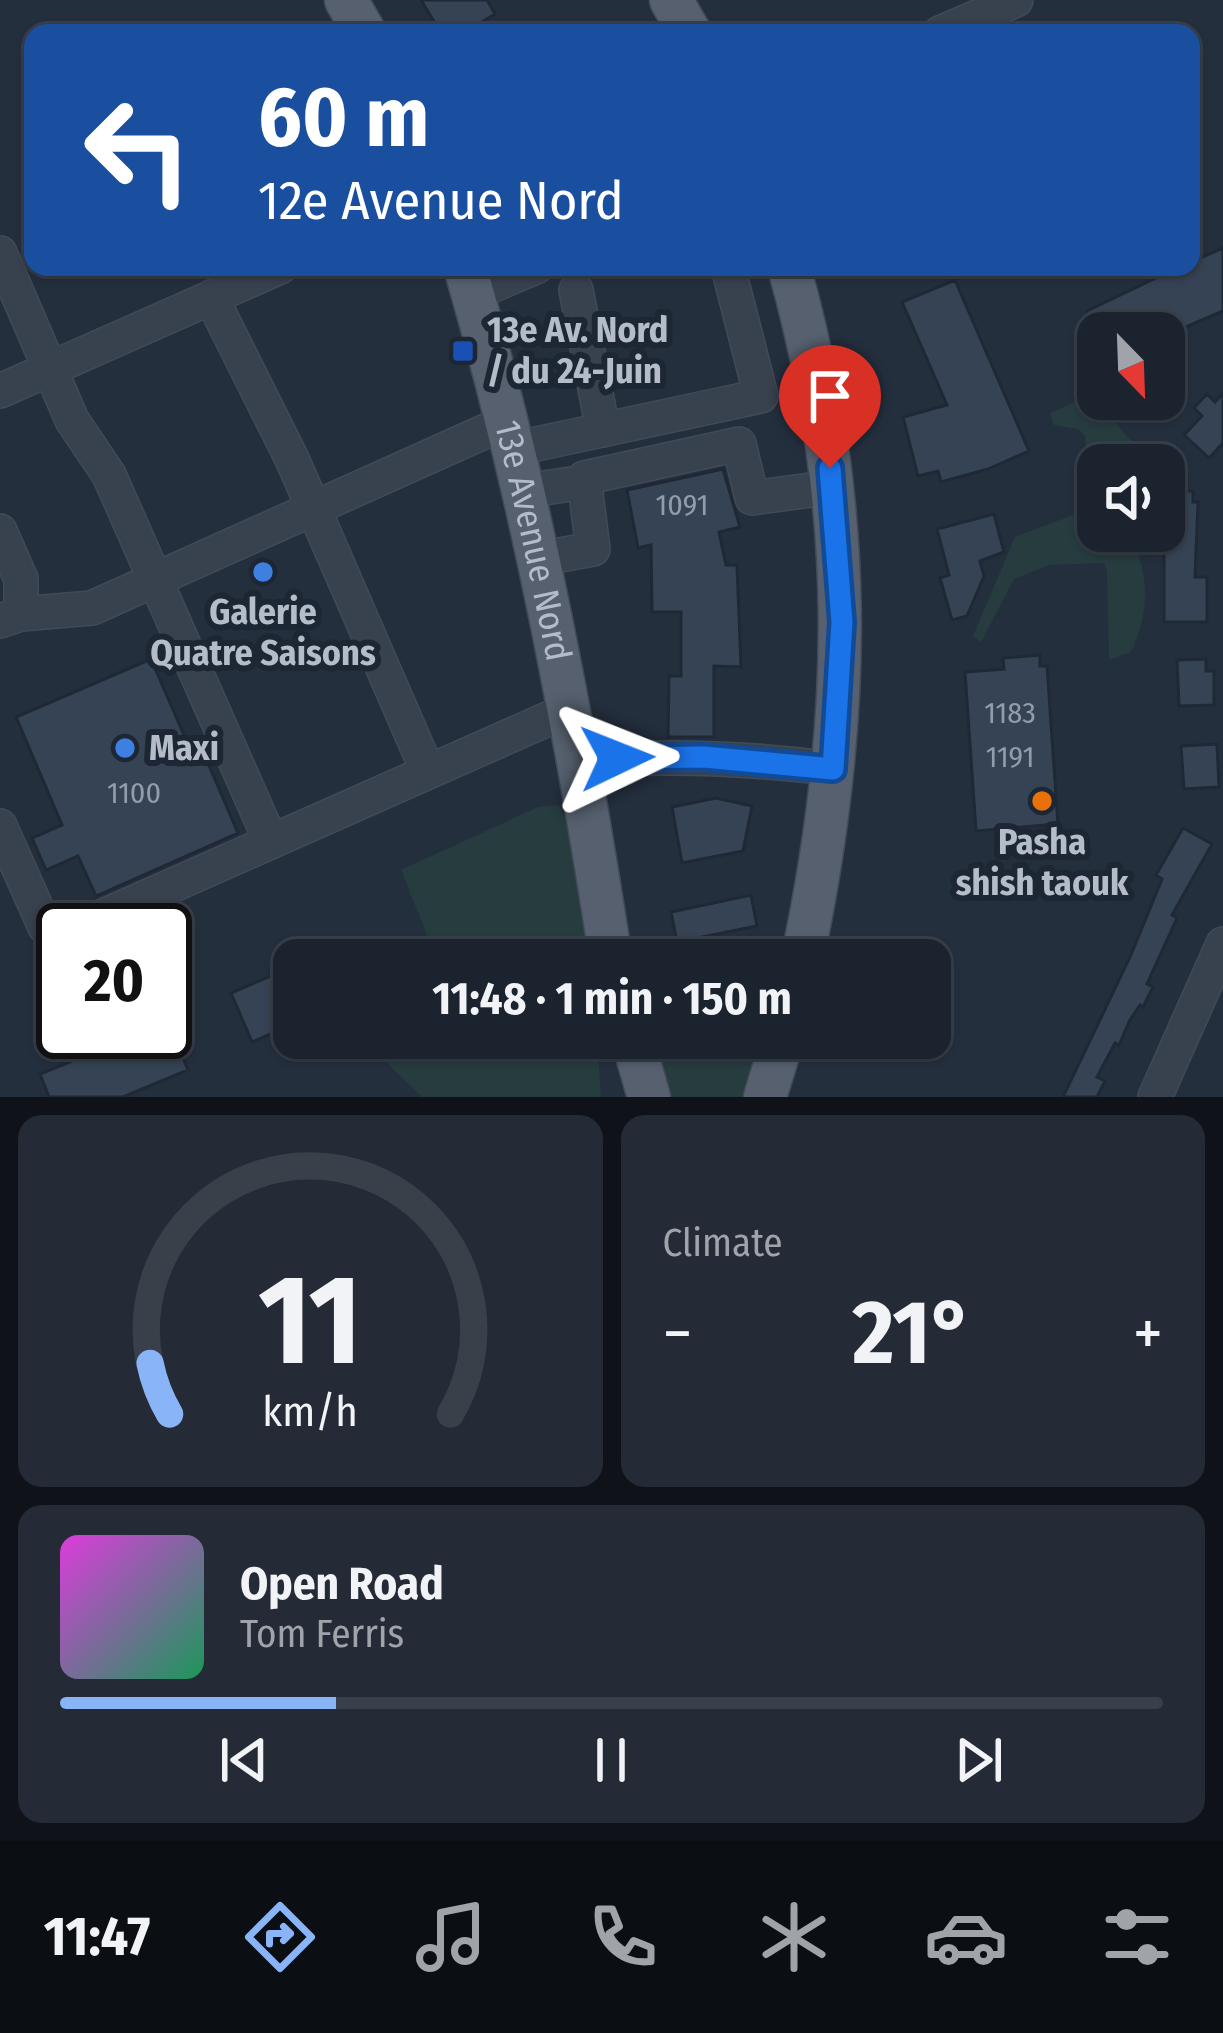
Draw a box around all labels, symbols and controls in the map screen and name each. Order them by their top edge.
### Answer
text: 60 m [258,67,429,168]
icon: left [60,72,216,228]
text: 12e Avenue Nord [258,169,624,233]
place label: 13e Av. Nord / du 24-Juin [487,308,668,393]
north arrow [1077,312,1185,420]
map controls [1077,312,1185,552]
marker: 13e Av. Nord / du 24-Juin [450,338,476,364]
pin [779,345,881,468]
icon: arrive [797,363,863,429]
street label: 13e Avenue Nord [485,416,581,665]
button: sound [1077,444,1185,552]
house number: 1091 [656,487,708,523]
marker: Galerie Quatre Saisons [250,559,276,585]
place label: Galerie Quatre Saisons [150,590,376,675]
position arrow [554,695,680,821]
house number: 1183 [984,695,1036,731]
place label: Maxi [149,726,219,770]
marker: Maxi [112,735,138,761]
house number: 1191 [986,739,1034,775]
house number: 1100 [107,775,161,811]
marker: Pasha shish taouk [1029,788,1055,814]
place label: Pasha shish taouk [956,820,1129,905]
speed limit sign: 20 [36,903,192,1059]
text: 11:48 · 1 min · 150 m [432,972,792,1026]
text: Climate [663,1220,783,1266]
text: 11 [259,1246,362,1396]
text: 21° [852,1279,973,1387]
text: − [663,1294,692,1373]
text: + [1133,1294,1163,1373]
text: km/h [262,1386,358,1437]
text: Open Road [240,1557,444,1611]
text: Tom Ferris [240,1611,404,1657]
icon: previous [211,1727,277,1793]
icon: pause [578,1727,644,1793]
icon: next [946,1727,1012,1793]
icon: directions [238,1895,322,1979]
icon: music [409,1895,493,1979]
icon: phone [581,1895,665,1979]
icon: climate [752,1895,836,1979]
icon: car [924,1895,1008,1979]
icon: filters [1095,1895,1179,1979]
text: 11:47 [44,1905,150,1969]

